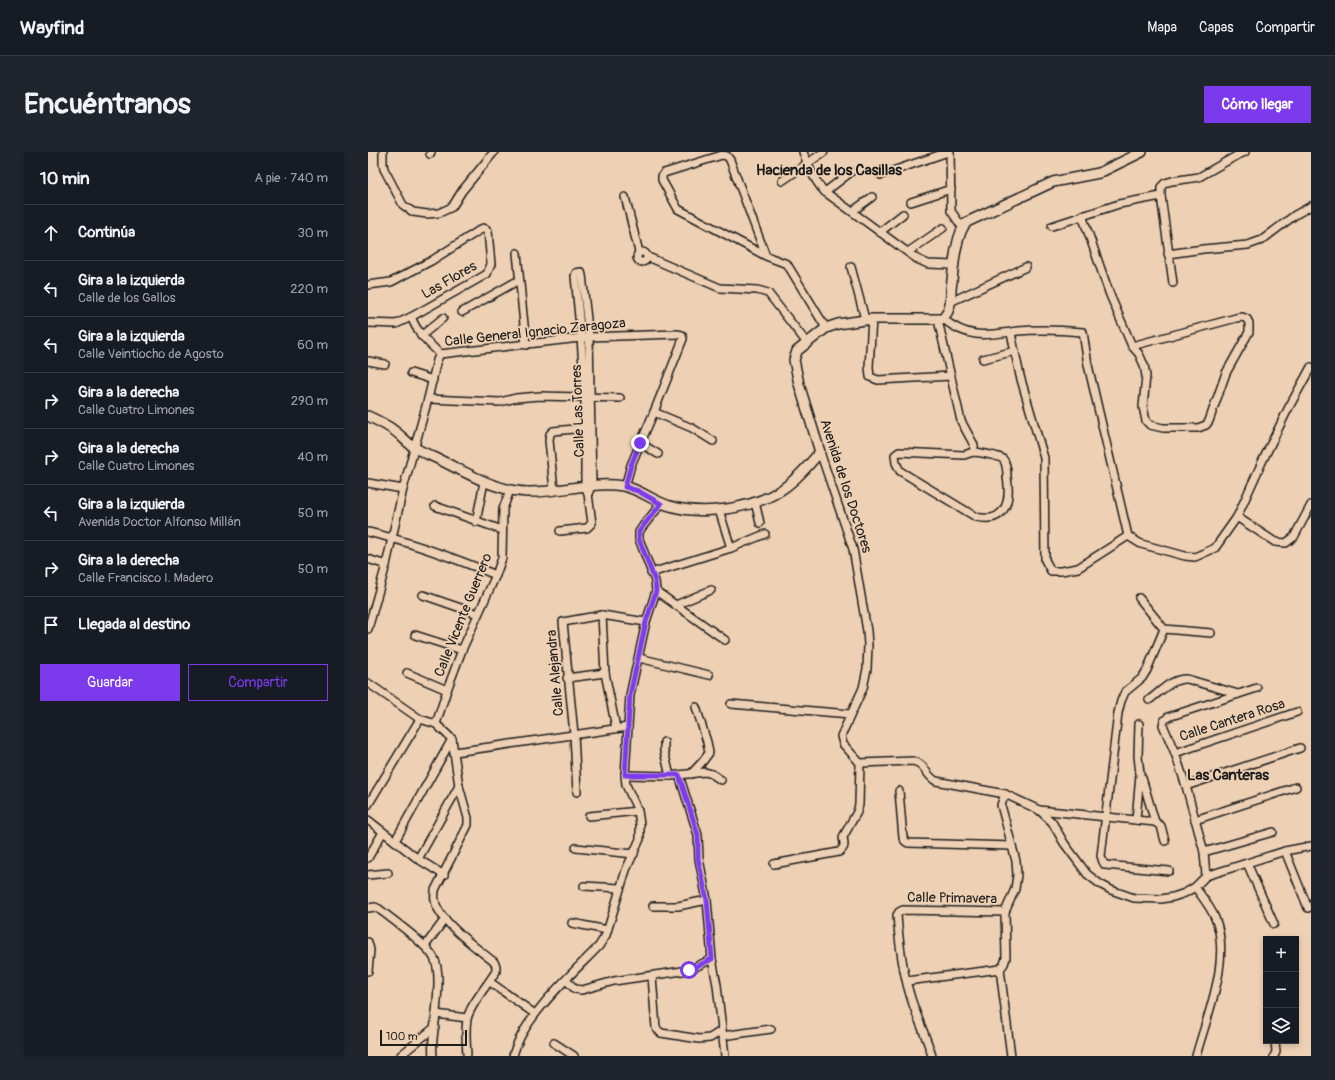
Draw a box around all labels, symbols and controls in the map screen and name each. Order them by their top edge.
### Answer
text: Wayfind [20,16,84,40]
text: Mapa [1147,19,1177,36]
text: Capas [1199,19,1234,36]
text: Compartir [1256,19,1315,36]
button: Cómo llegar [1204,86,1311,123]
text: Encuéntranos [24,87,191,122]
district label: Hacienda de los Casillas [756,161,902,180]
text: 10 min [40,168,90,189]
text: A pie · 740 m [254,170,328,186]
icon: ahead [40,222,62,244]
text: Continúa [78,223,135,242]
text: 30 m [298,225,328,241]
street label: Las Flores [418,257,480,303]
text: Gira a la izquierda [78,271,185,290]
icon: left [40,278,62,300]
text: 220 m [290,281,328,297]
text: Calle de los Gallos [78,290,176,306]
street label: Calle General Ignacio Zaragoza [444,314,626,350]
text: Gira a la izquierda [78,327,185,346]
icon: left [40,334,62,356]
text: 60 m [297,337,328,353]
text: Calle Veintiocho de Agosto [78,346,224,362]
street label: Calle Las Torres [568,364,588,458]
text: Gira a la derecha [78,383,179,402]
icon: right [40,390,62,412]
text: 290 m [291,393,328,409]
text: Calle Cuatro Limones [78,402,194,418]
street label: Avenida de los Doctores [816,417,876,556]
route end [631,434,649,452]
text: Gira a la derecha [78,439,179,458]
icon: right [40,446,62,468]
text: 40 m [297,449,328,465]
text: Calle Cuatro Limones [78,458,194,474]
text: Gira a la izquierda [78,495,185,514]
icon: left [40,502,62,524]
text: 50 m [298,505,328,521]
text: Avenida Doctor Alfonso Millán [78,514,241,530]
street label: Calle Vicente Guerrero [430,550,496,679]
text: Gira a la derecha [78,551,179,570]
icon: right [40,558,62,580]
text: 50 m [298,561,328,577]
text: Calle Francisco I. Madero [78,570,213,586]
icon: arrive [40,614,62,636]
text: Llegada al destino [78,615,190,634]
street label: Calle Alejandra [543,629,567,717]
button: Guardar [40,664,180,701]
button: Compartir [188,664,328,701]
street label: Calle Cantera Rosa [1177,695,1287,745]
district label: Las Canteras [1187,766,1269,785]
street label: Calle Primavera [907,889,997,907]
map controls [1263,936,1299,1044]
button: + [1263,936,1299,972]
route start [680,961,698,979]
button: − [1263,972,1299,1008]
button: layers [1263,1008,1299,1044]
scale bar [380,1028,467,1047]
text: 100 m [386,1030,417,1043]

